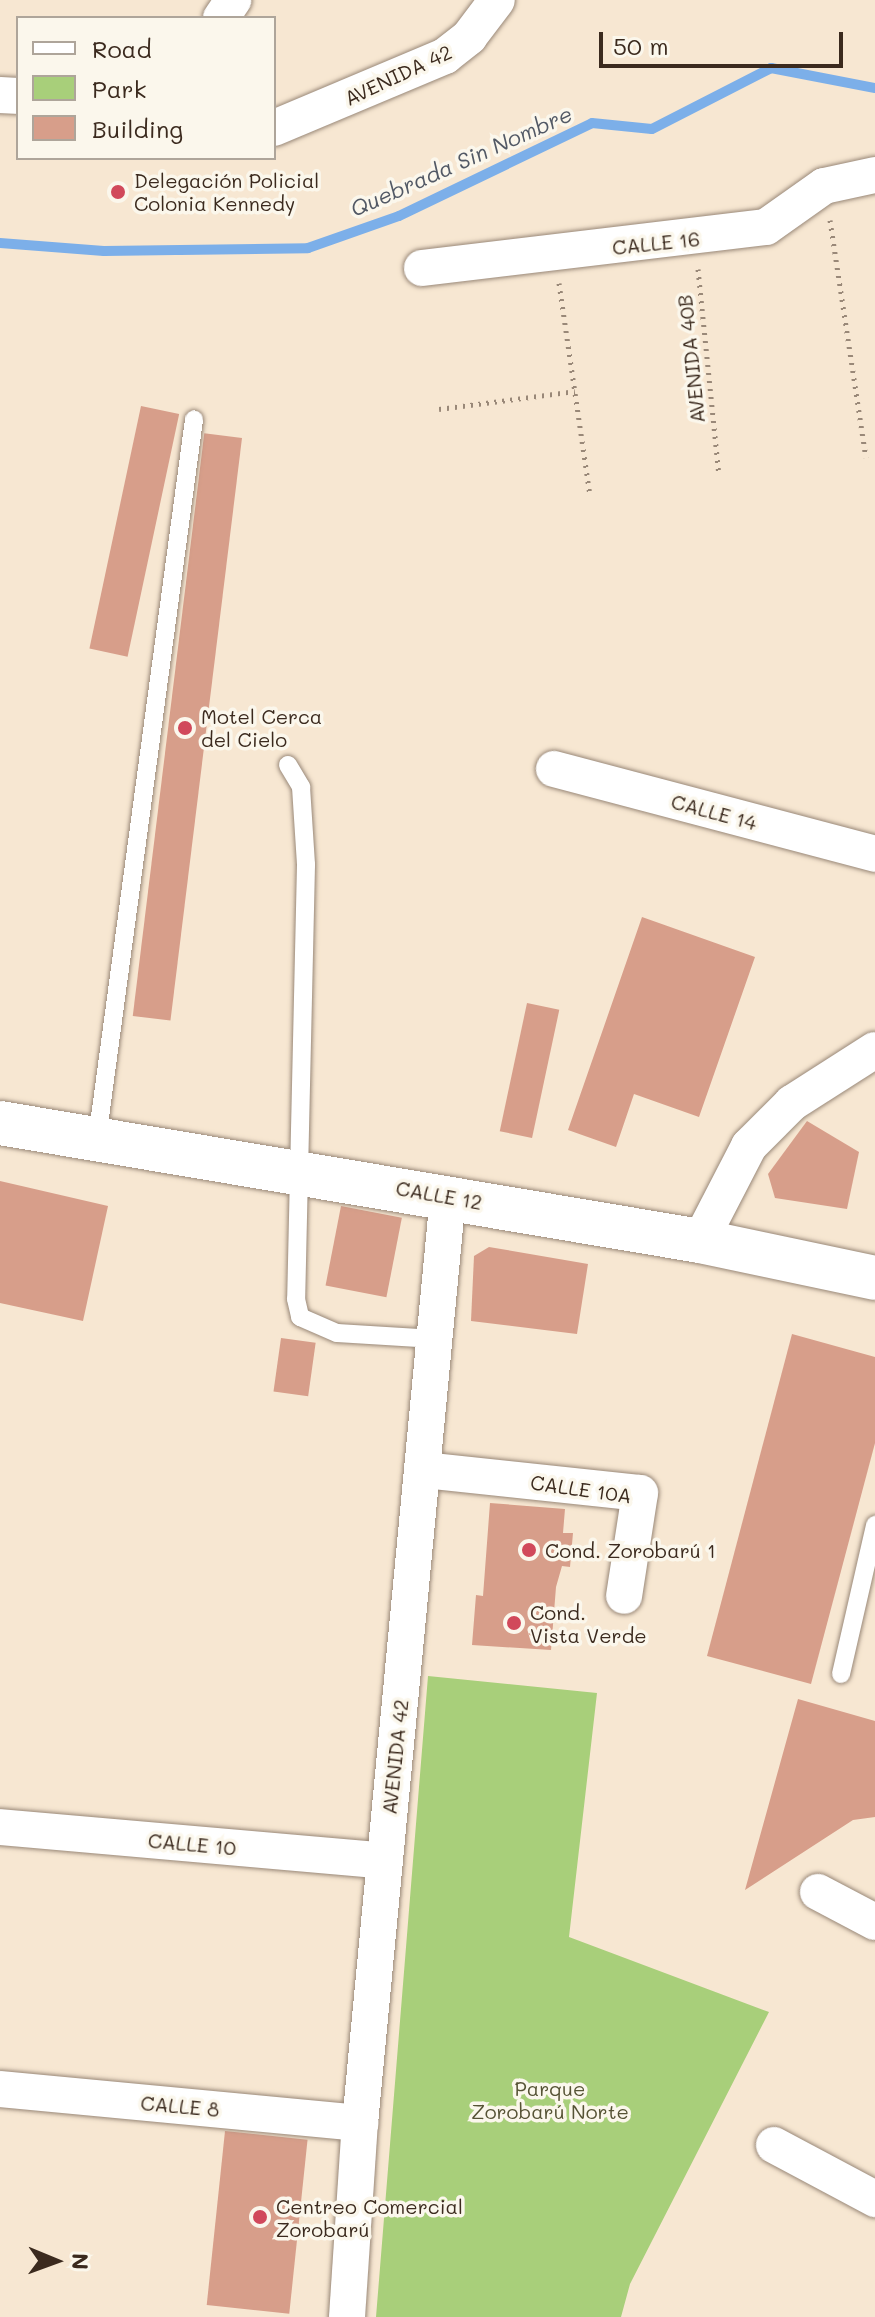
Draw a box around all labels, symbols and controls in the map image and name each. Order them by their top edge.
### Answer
legend [16,16,276,160]
scale bar [603,16,847,66]
text: 50 m [613,30,669,61]
text: Road [92,33,152,64]
street label: AVENIDA 42 [341,40,455,110]
text: Park [92,73,146,104]
water label: Quebrada Sin Nombre [346,100,576,222]
text: Building [92,113,183,144]
place label: Delegación Policial Colonia Kennedy [134,168,319,215]
marker: Delegación Policial Colonia Kennedy [109,183,127,201]
street label: CALLE 16 [611,226,701,260]
street label: AVENIDA 40B [672,294,710,424]
place label: Motel Cerca del Cielo [201,704,322,751]
marker: Motel Cerca del Cielo [176,719,194,737]
street label: CALLE 14 [669,789,759,835]
street label: CALLE 12 [394,1176,484,1214]
street label: CALLE 10A [529,1470,633,1508]
place label: Cond. Zorobarú 1 [545,1538,716,1562]
marker: Cond. Zorobarú 1 [520,1541,538,1559]
place label: Cond. Vista Verde [530,1600,647,1647]
marker: Cond. Vista Verde [505,1614,523,1632]
street label: AVENIDA 42 [377,1698,413,1816]
street label: CALLE 10 [147,1828,237,1860]
park label: Parque Zorobarú Norte [471,2076,629,2123]
street label: CALLE 8 [140,2091,220,2121]
place label: Centreo Comercial Zorobarú [276,2194,463,2241]
marker: Centreo Comercial Zorobarú [251,2208,269,2226]
north arrow [16,2221,96,2301]
text: N [66,2253,95,2270]

